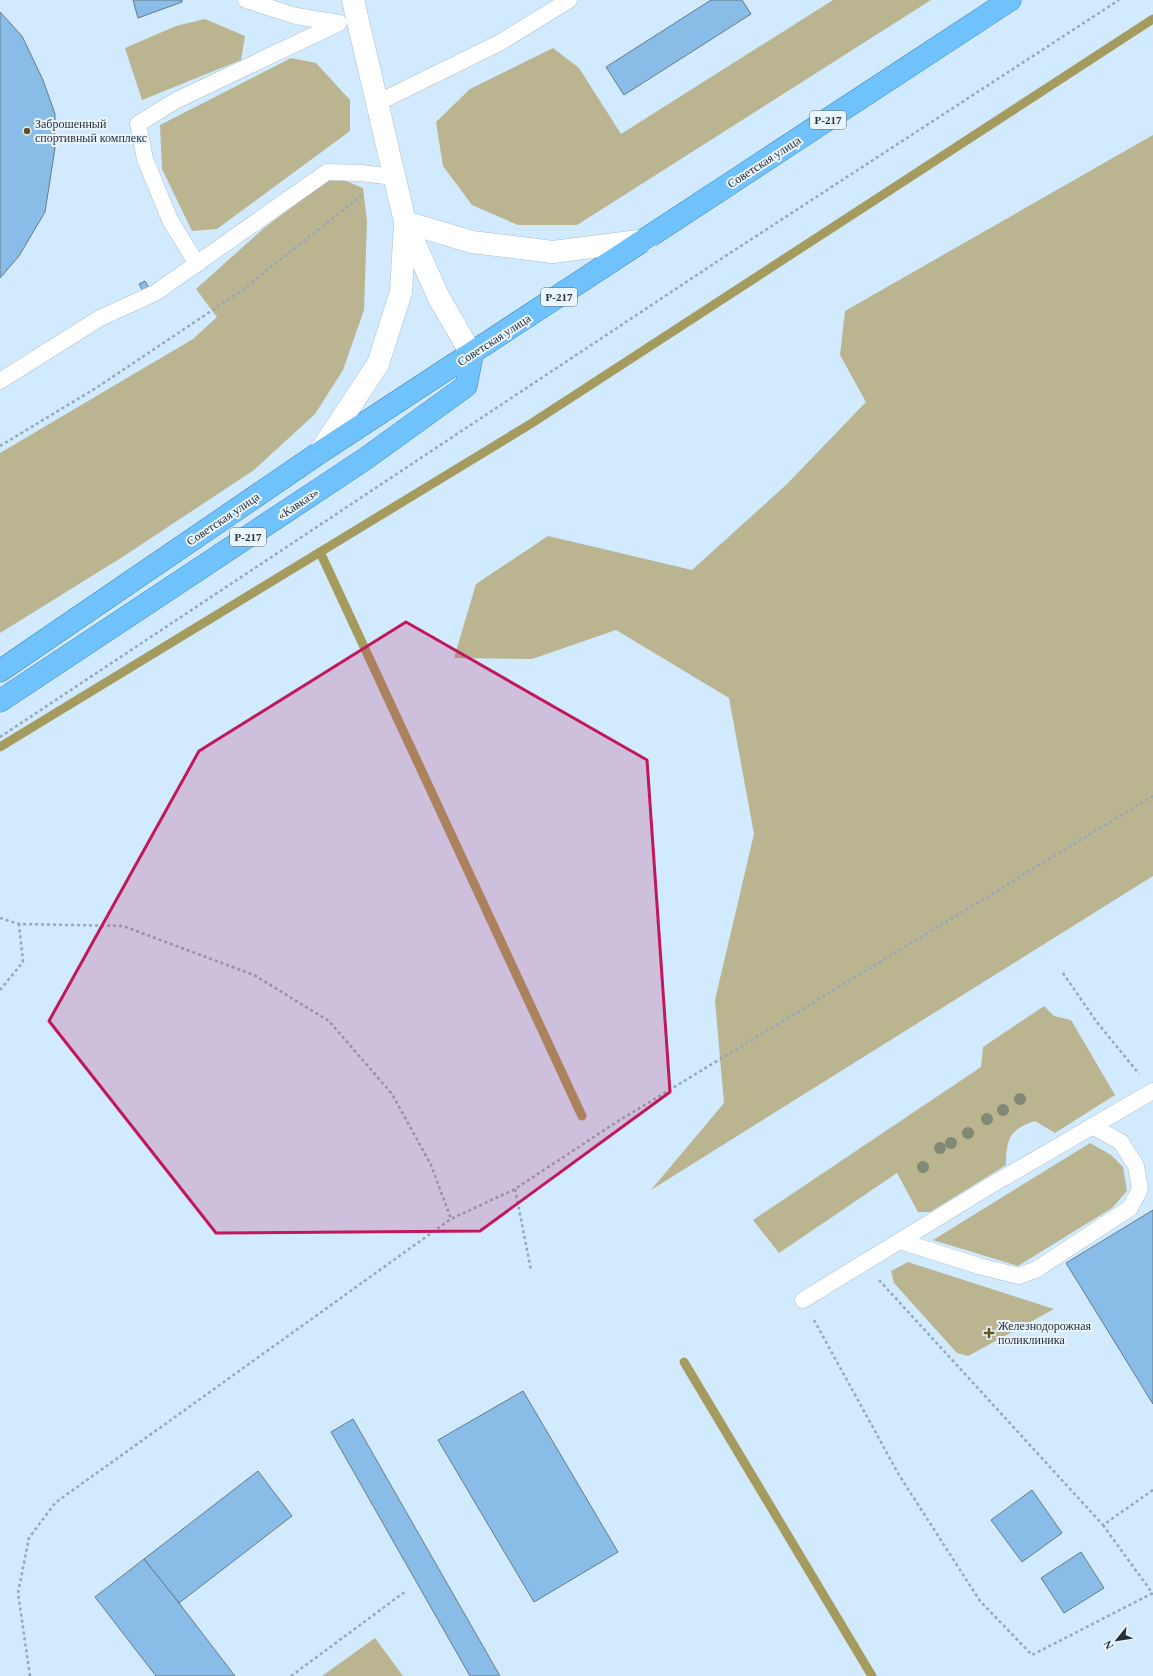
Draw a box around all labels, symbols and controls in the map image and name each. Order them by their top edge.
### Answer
road number: Р-217 [810,111,846,129]
place label: Заброшенный спортивный комплекс [35,117,147,145]
marker: Заброшенный спортивный комплекс [22,126,32,136]
street label: Советская улица [725,133,804,191]
road number: Р-217 [541,288,577,306]
street label: Советская улица [455,311,534,369]
street label: «Кавказ» [275,485,321,523]
street label: Советская улица [184,489,263,549]
road number: Р-217 [230,528,266,546]
place label: Железнодорожная поликлиника [998,1319,1092,1347]
marker: Железнодорожная поликлиника [983,1327,995,1339]
north arrow [1097,1620,1137,1660]
text: N [1101,1639,1116,1651]

